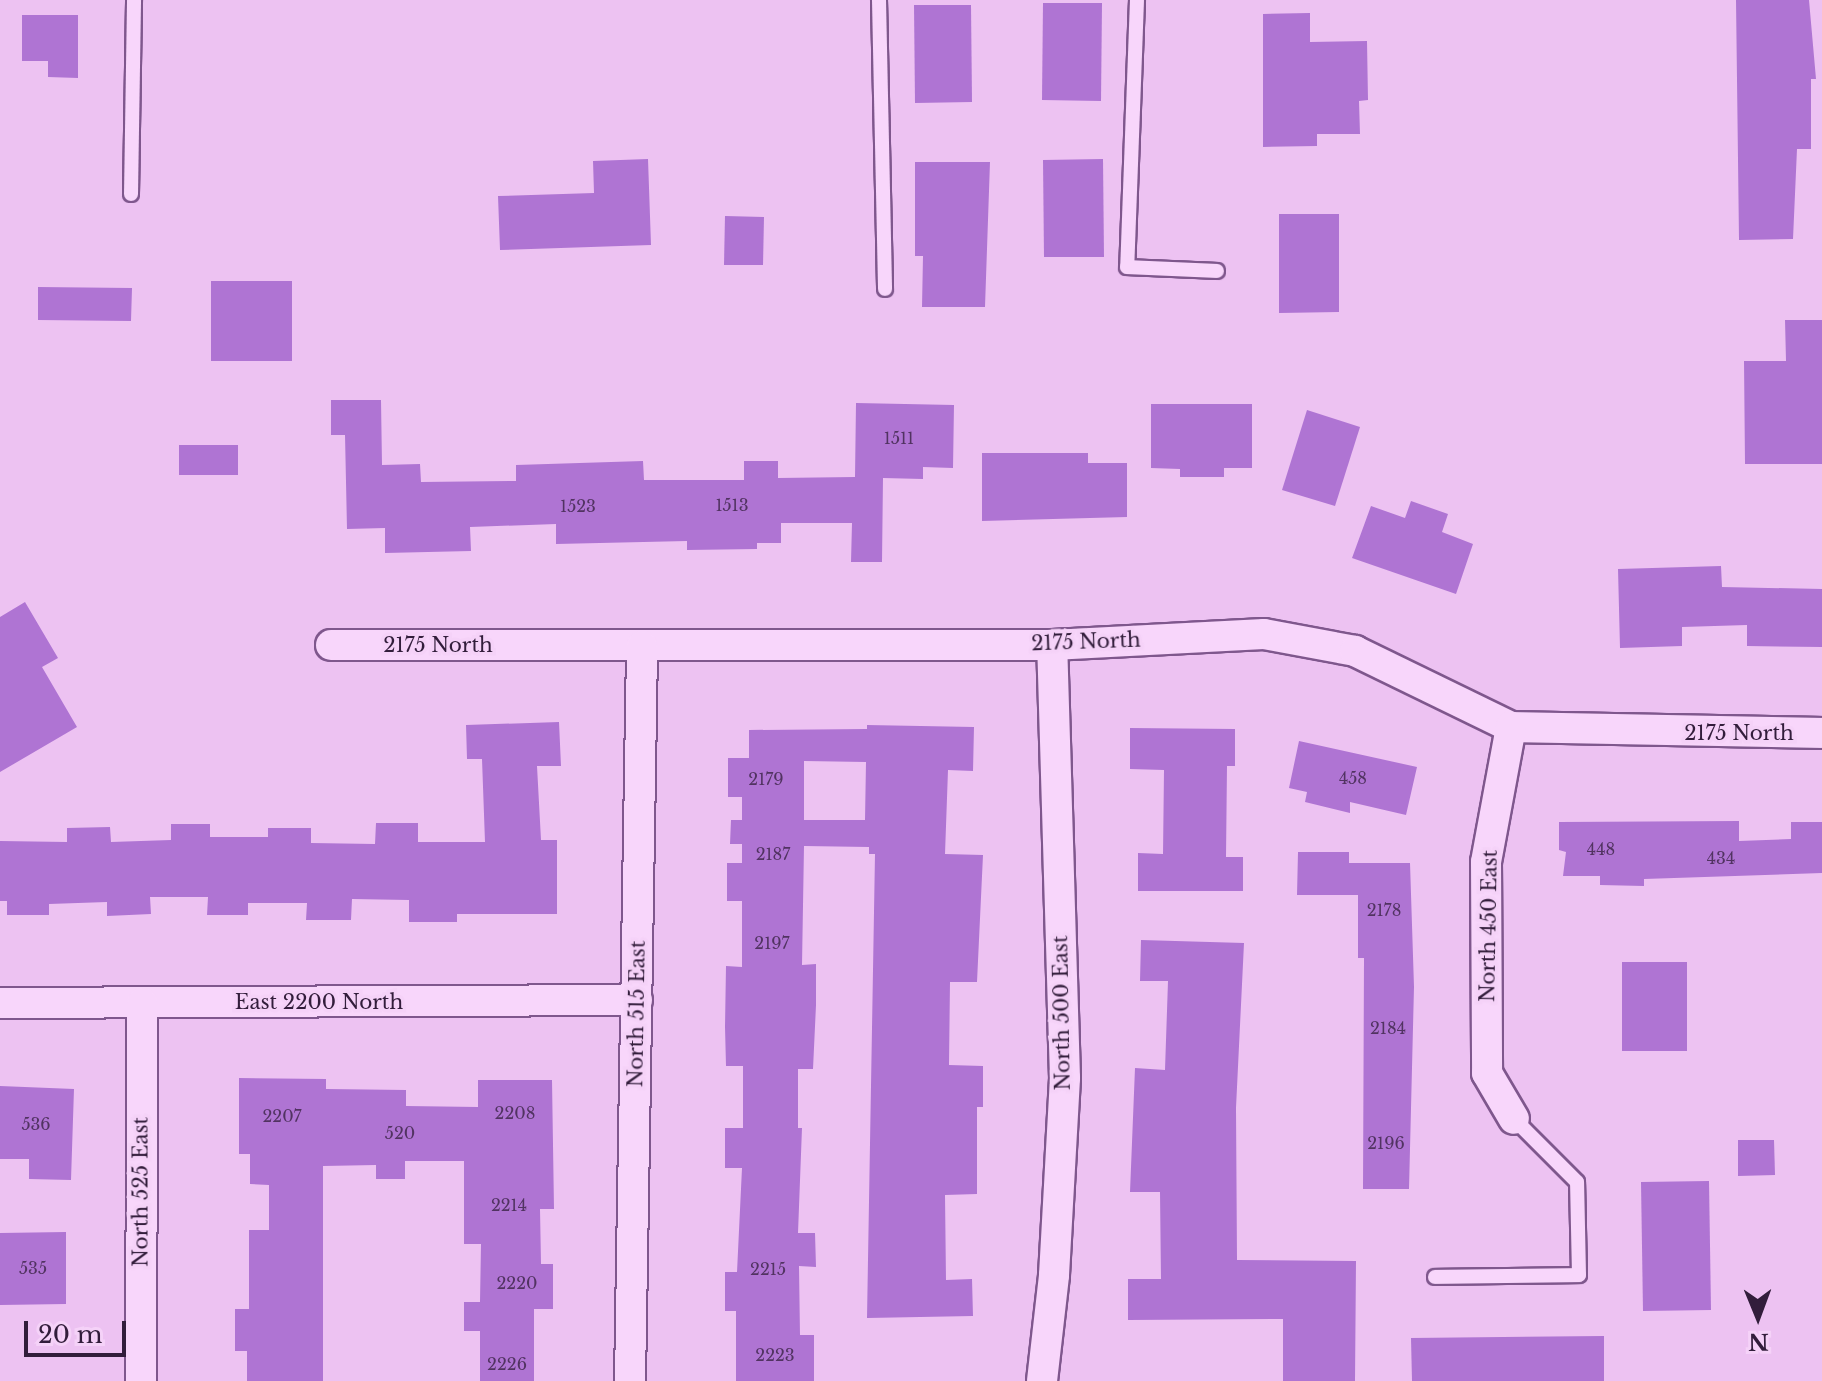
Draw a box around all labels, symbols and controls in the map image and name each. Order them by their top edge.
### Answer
house number: 1511 [884,428,914,448]
house number: 1513 [715,495,749,515]
house number: 1523 [560,496,596,516]
street label: 2175 North [1031,628,1141,656]
street label: 2175 North [383,633,493,657]
street label: 2175 North [1684,721,1794,745]
house number: 458 [1339,768,1367,788]
house number: 2179 [748,769,784,789]
house number: 448 [1587,839,1615,859]
house number: 2187 [756,844,790,864]
house number: 434 [1707,848,1735,868]
street label: North 450 East [1476,850,1502,1002]
house number: 2178 [1367,900,1401,920]
house number: 2197 [754,933,790,953]
street label: North 500 East [1049,935,1075,1091]
street label: North 515 East [624,940,650,1088]
street label: East 2200 North [235,990,403,1014]
house number: 2184 [1370,1018,1406,1038]
house number: 2208 [495,1103,535,1123]
house number: 2207 [262,1106,302,1126]
house number: 536 [21,1114,51,1134]
street label: North 525 East [129,1117,153,1267]
house number: 520 [385,1123,415,1143]
house number: 2196 [1367,1133,1405,1153]
house number: 2214 [491,1195,527,1215]
house number: 535 [19,1258,47,1278]
house number: 2215 [750,1259,786,1279]
house number: 2220 [497,1273,537,1293]
north arrow [1718,1277,1798,1357]
scale bar [28,1305,130,1355]
text: 20 m [38,1320,103,1349]
text: N [1748,1328,1769,1355]
house number: 2223 [755,1345,795,1365]
house number: 2226 [487,1354,527,1374]

